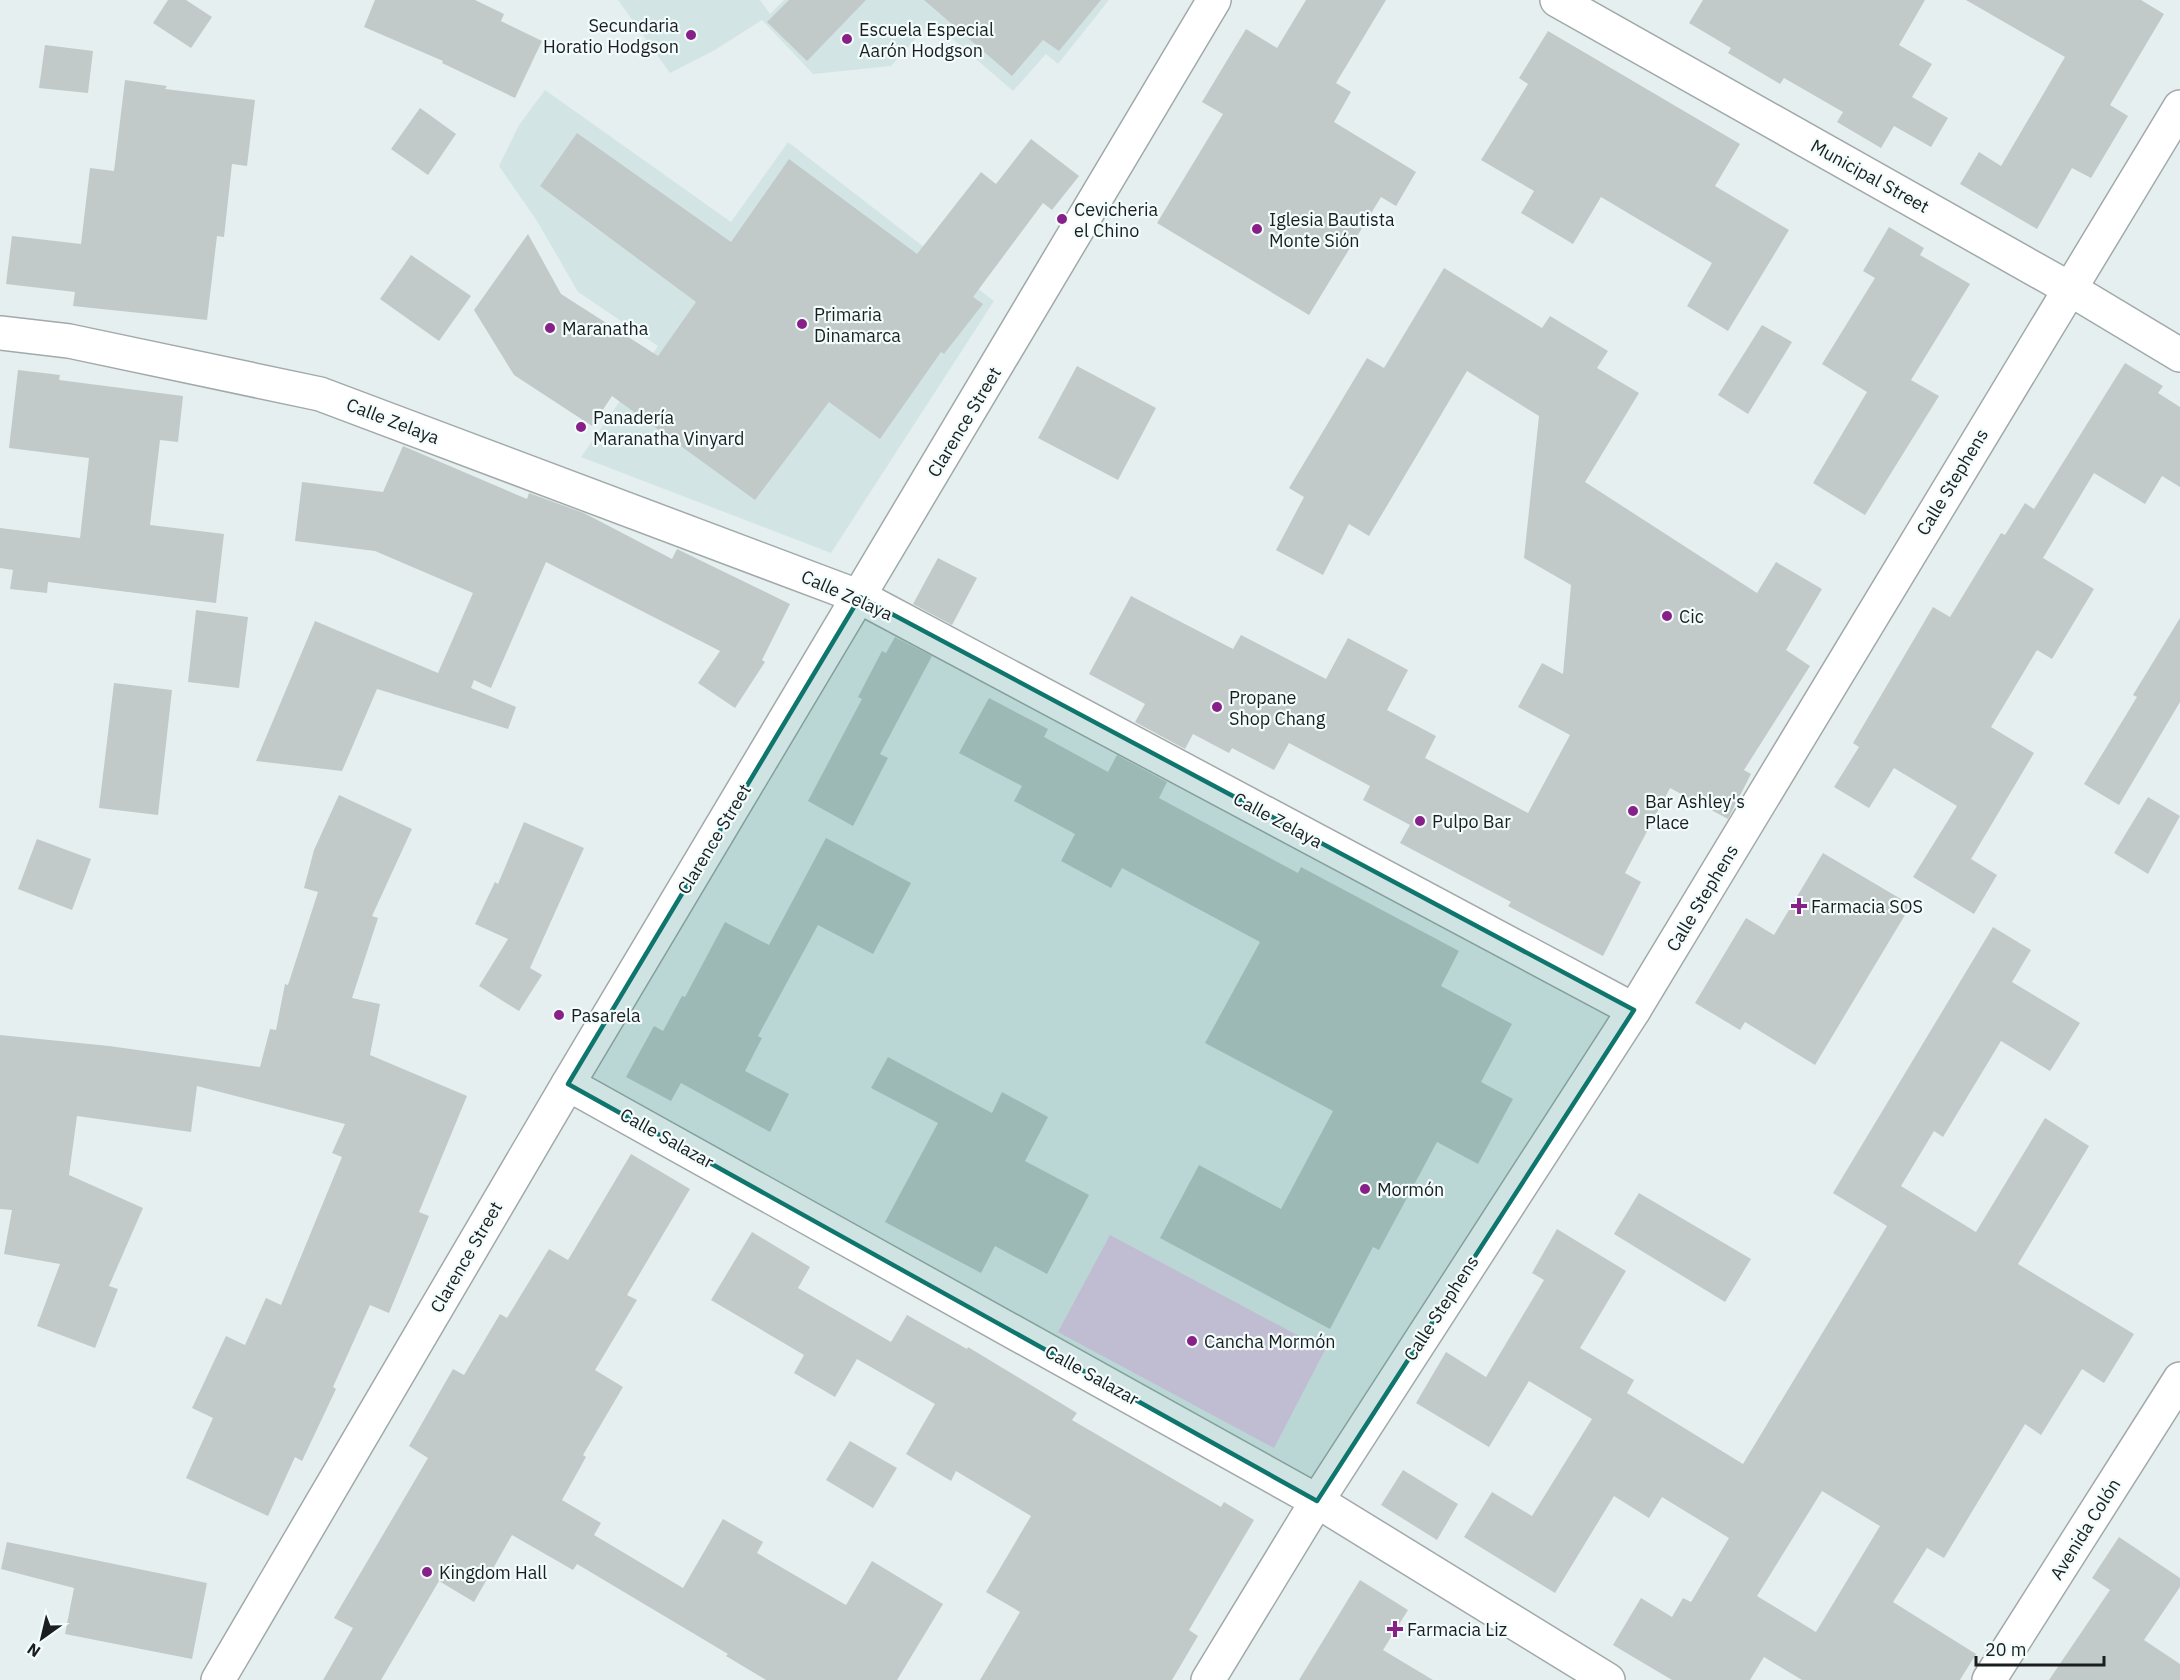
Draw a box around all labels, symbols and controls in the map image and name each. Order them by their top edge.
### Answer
place label: Secundaria Horatio Hodgson [543,14,679,58]
place label: Escuela Especial Aarón Hodgson [859,18,994,62]
marker: Secundaria Horatio Hodgson [684,28,698,42]
marker: Escuela Especial Aarón Hodgson [840,32,854,46]
street label: Municipal Street [1807,134,1933,218]
place label: Cevicheria el Chino [1074,198,1159,242]
place label: Iglesia Bautista Monte Sión [1269,208,1395,252]
marker: Cevicheria el Chino [1055,212,1069,226]
marker: Iglesia Bautista Monte Sión [1250,222,1264,236]
place label: Primaria Dinamarca [814,303,901,347]
place label: Maranatha [562,317,649,340]
marker: Primaria Dinamarca [795,317,809,331]
marker: Maranatha [543,321,557,335]
street label: Clarence Street [922,363,1006,481]
street label: Calle Zelaya [343,393,443,449]
place label: Panadería Maranatha Vinyard [593,406,744,450]
marker: Panadería Maranatha Vinyard [574,420,588,434]
street label: Calle Stephens [1911,424,1993,540]
street label: Calle Zelaya [798,565,897,626]
place label: Cic [1679,605,1704,628]
marker: Cic [1660,609,1674,623]
place label: Propane Shop Chang [1229,686,1326,730]
marker: Propane Shop Chang [1210,700,1224,714]
street label: Clarence Street [672,780,756,898]
street label: Calle Zelaya [1230,787,1327,853]
place label: Bar Ashley's Place [1645,790,1745,834]
marker: Bar Ashley's Place [1626,804,1640,818]
place label: Pulpo Bar [1432,810,1511,833]
marker: Pulpo Bar [1413,814,1427,828]
street label: Calle Stephens [1661,840,1743,956]
place label: Farmacia SOS [1811,895,1923,918]
marker: Farmacia SOS [1792,899,1806,913]
place label: Pasarela [571,1004,641,1027]
marker: Pasarela [552,1008,566,1022]
street label: Calle Salazar [616,1103,718,1173]
place label: Mormón [1377,1178,1444,1201]
marker: Mormón [1358,1182,1372,1196]
street label: Clarence Street [425,1197,507,1317]
street label: Calle Stephens [1398,1251,1484,1365]
place label: Cancha Mormón [1204,1330,1335,1353]
marker: Cancha Mormón [1185,1334,1199,1348]
street label: Calle Salazar [1041,1340,1143,1410]
street label: Avenida Colón [2045,1474,2125,1584]
place label: Kingdom Hall [439,1561,547,1584]
marker: Kingdom Hall [420,1565,434,1579]
north arrow [12,1608,72,1668]
place label: Farmacia Liz [1407,1618,1507,1641]
marker: Farmacia Liz [1388,1622,1402,1636]
scale bar [1976,1629,2104,1667]
text: 20 m [1985,1638,2027,1661]
text: N [23,1639,44,1662]

